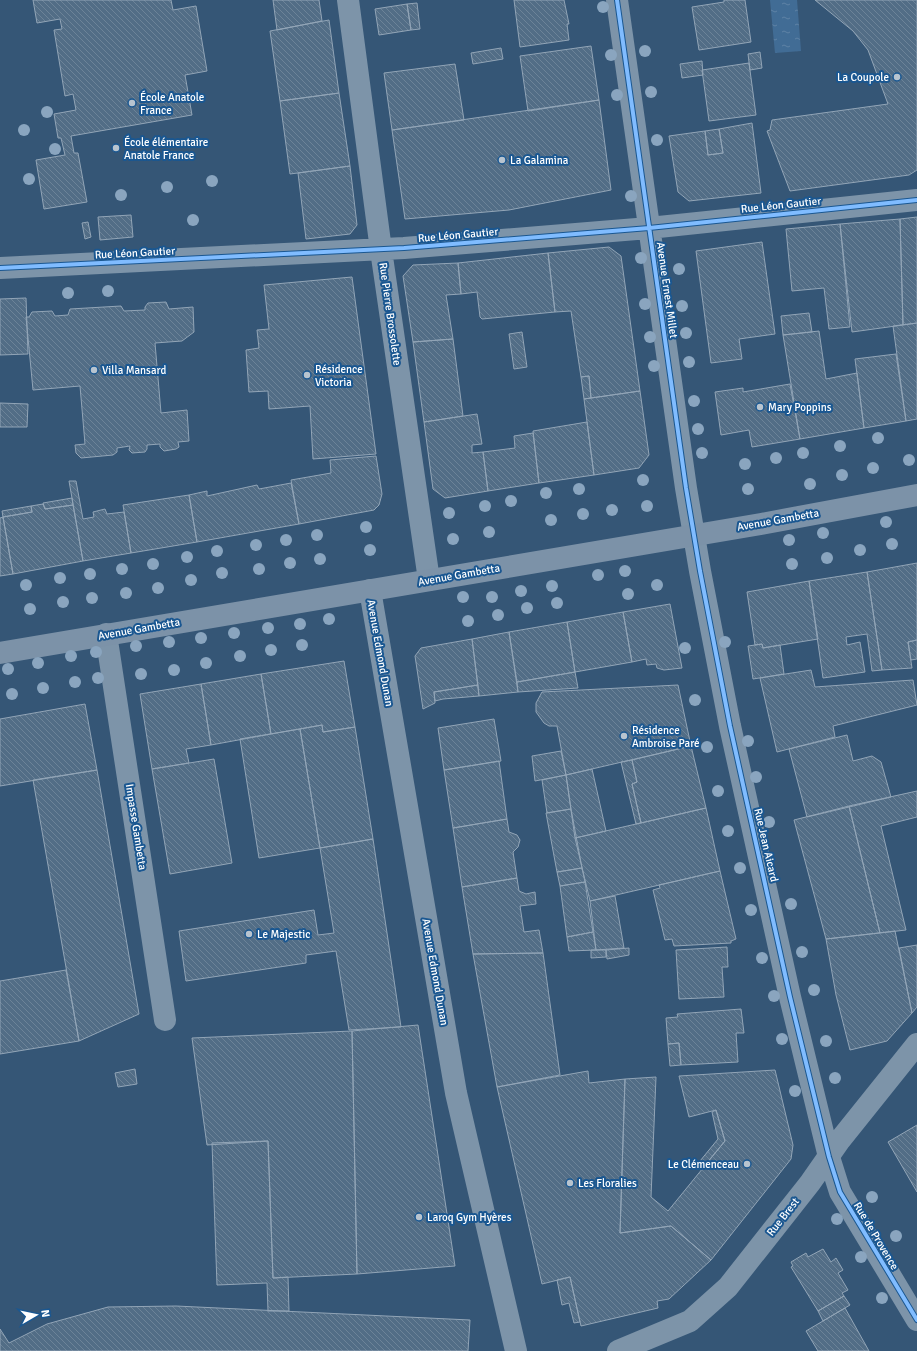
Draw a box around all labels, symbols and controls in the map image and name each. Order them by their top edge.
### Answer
place label: La Coupole [837,71,889,84]
marker: La Coupole [892,72,902,82]
place label: École Anatole France [140,90,204,117]
marker: École Anatole France [127,98,137,108]
place label: École élémentaire Anatole France [124,135,208,162]
marker: École élémentaire Anatole France [111,143,121,153]
place label: La Galamina [510,154,569,167]
marker: La Galamina [497,155,507,165]
street label: Rue Léon Gautier [740,194,822,216]
street label: Rue Léon Gautier [417,225,499,245]
street label: Avenue Ernest Millet [654,241,680,339]
street label: Rue Léon Gautier [94,244,176,262]
street label: Rue Pierre Brossolette [376,262,404,366]
place label: Résidence Victoria [315,363,363,389]
place label: Villa Mansard [102,364,166,377]
marker: Villa Mansard [89,365,99,375]
marker: Résidence Victoria [302,370,312,380]
place label: Mary Poppins [768,401,832,414]
marker: Mary Poppins [755,402,765,412]
street label: Avenue Gambetta [736,506,820,534]
street label: Avenue Gambetta [417,561,501,589]
street label: Avenue Edmond Dunan [364,599,396,707]
street label: Avenue Gambetta [97,615,181,643]
place label: Résidence Ambroise Paré [632,724,700,750]
marker: Résidence Ambroise Paré [619,731,629,741]
street label: Impasse Gambetta [123,783,149,871]
street label: Rue Jean Aicard [751,807,781,883]
street label: Avenue Edmond Dunan [419,918,451,1026]
place label: Le Majestic [257,928,310,941]
marker: Le Majestic [244,929,254,939]
place label: Le Clémenceau [668,1158,739,1171]
marker: Le Clémenceau [742,1159,752,1169]
place label: Les Floralies [578,1177,637,1190]
marker: Les Floralies [565,1178,575,1188]
street label: Rue Brest [764,1195,802,1239]
street label: Rue de Provence [851,1200,901,1272]
place label: Laroq Gym Hyères [427,1211,512,1224]
marker: Laroq Gym Hyères [414,1212,424,1222]
north arrow [16,1295,56,1335]
text: N [38,1309,52,1318]

